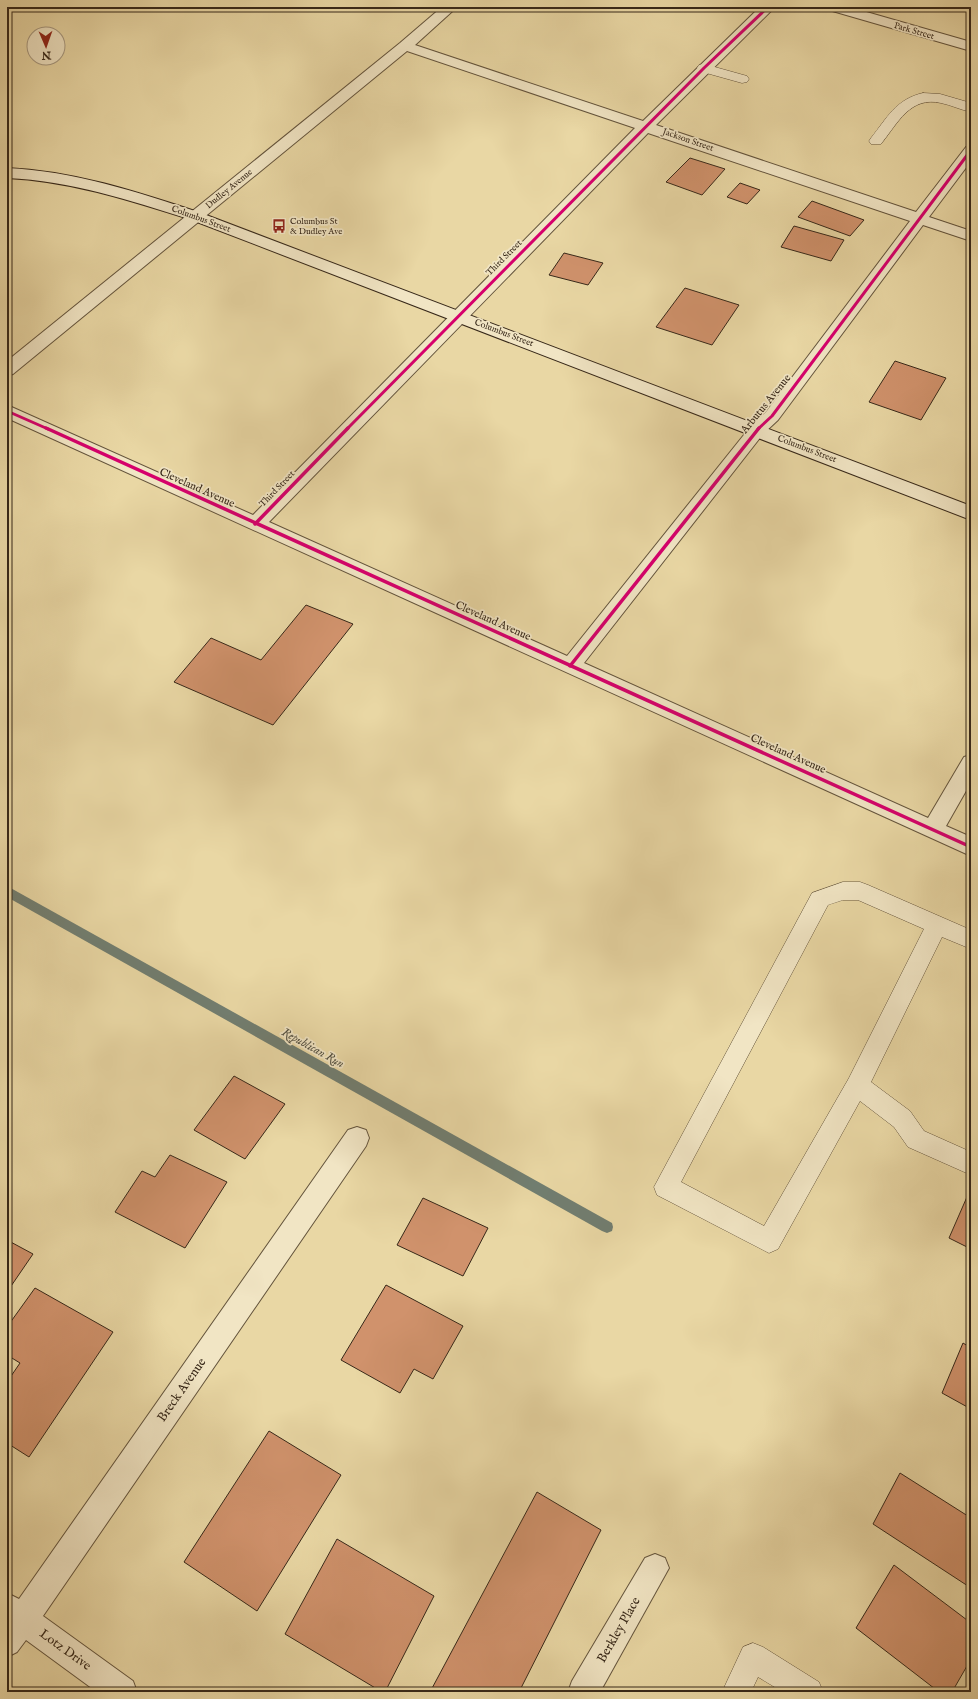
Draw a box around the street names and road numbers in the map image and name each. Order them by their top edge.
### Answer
street label: Park Street [893,20,935,42]
street label: Jackson Street [660,126,715,154]
street label: Dudley Avenue [203,167,255,211]
street label: Columbus Street [170,203,232,235]
street label: Third Street [484,238,524,278]
street label: Columbus Street [473,317,535,349]
street label: Arbutus Avenue [737,371,794,437]
street label: Columbus Street [776,433,838,465]
street label: Cleveland Avenue [157,465,237,511]
street label: Third Street [257,469,297,509]
street label: Cleveland Avenue [453,598,533,644]
street label: Cleveland Avenue [748,731,828,777]
street label: Breck Avenue [154,1355,210,1425]
street label: Berkley Place [593,1594,645,1666]
street label: Lotz Drive [36,1625,94,1675]

